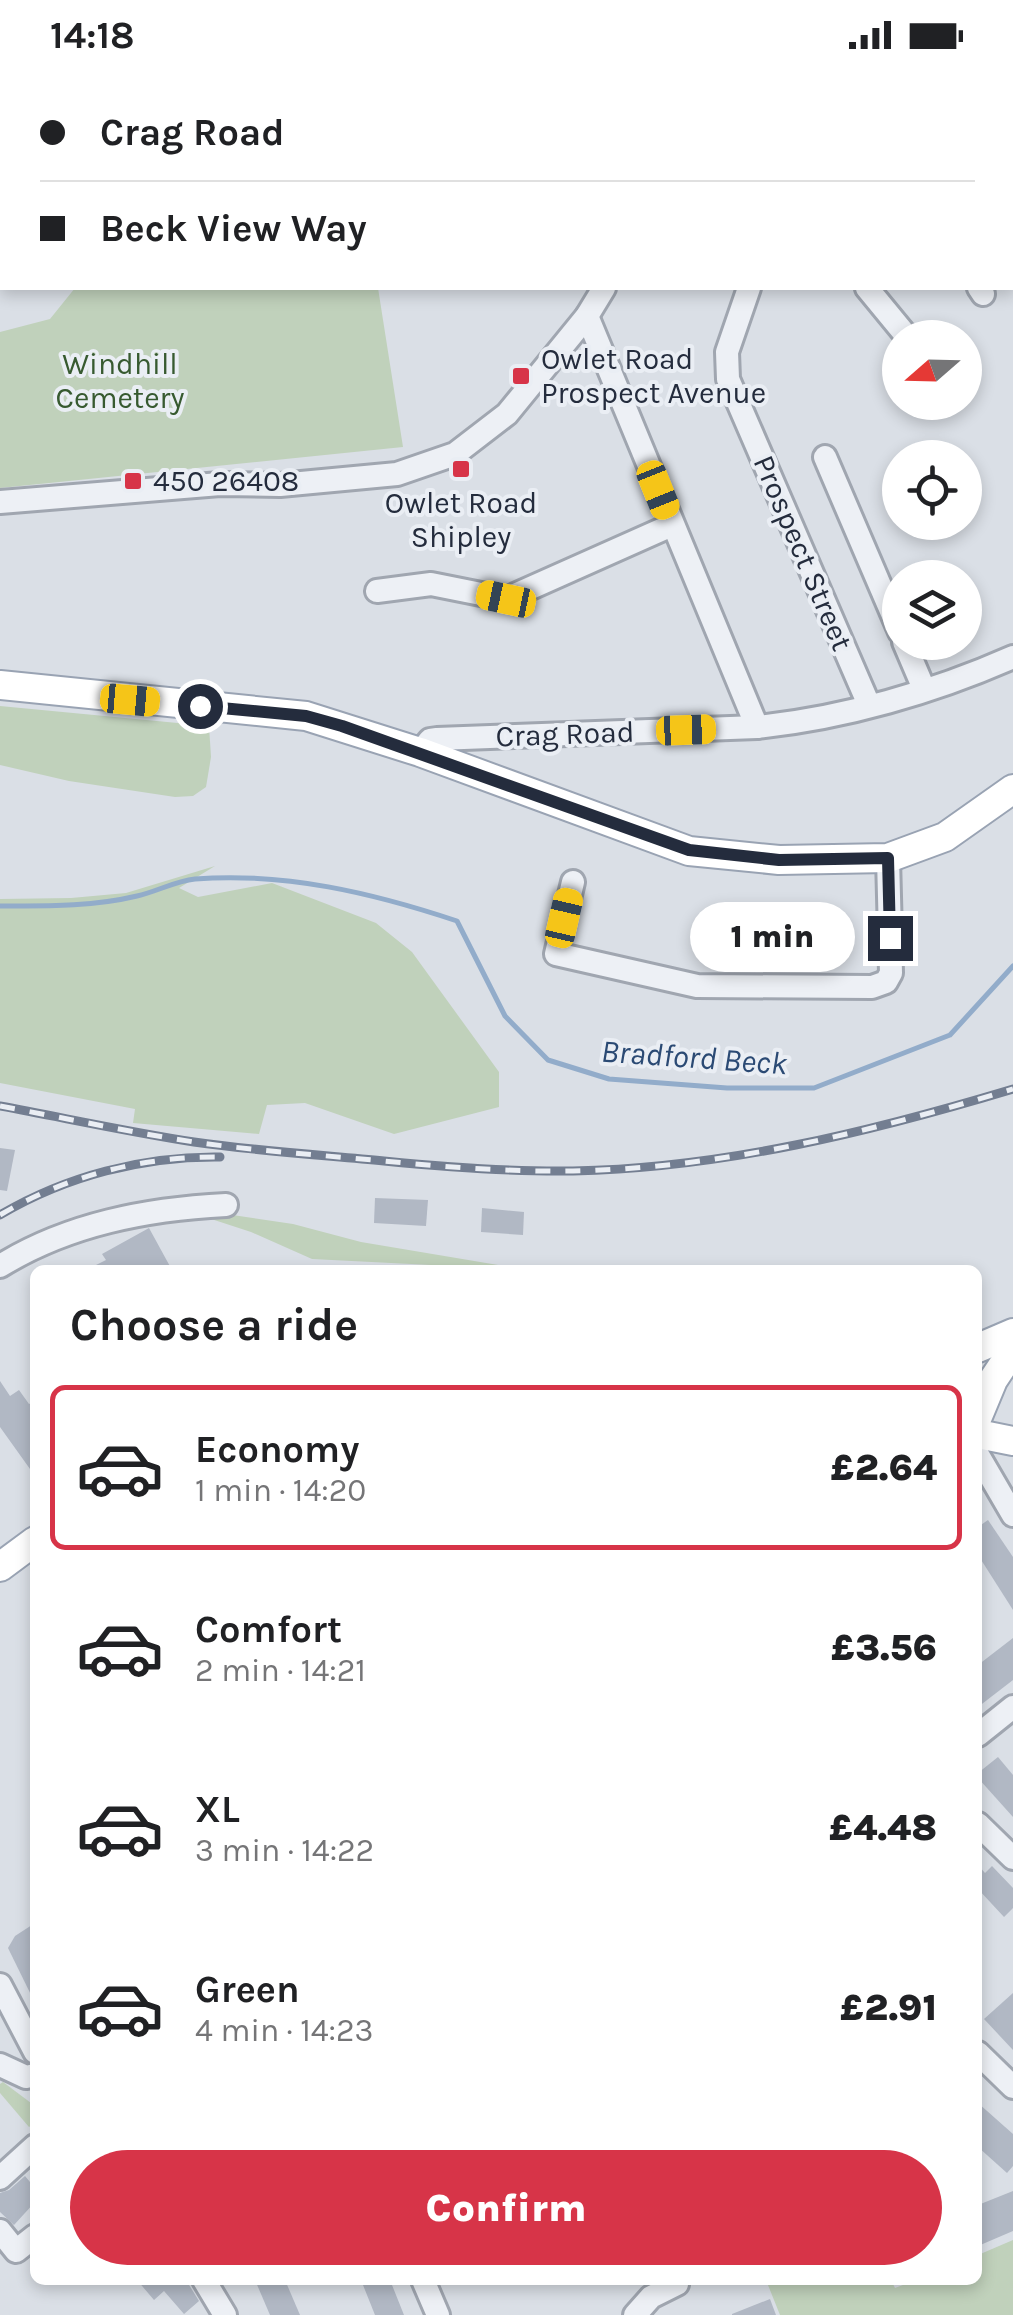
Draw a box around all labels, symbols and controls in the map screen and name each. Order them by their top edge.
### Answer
text: 14:18 [50,13,135,58]
text: Crag Road [100,110,284,155]
text: Beck View Way [100,206,367,251]
north arrow [882,320,982,420]
map controls [882,320,982,660]
place label: Owlet Road Prospect Avenue [541,341,766,411]
park label: Windhill Cemetery [56,346,184,416]
marker: Owlet Road Prospect Avenue [510,365,532,387]
button: locate [882,440,982,540]
street label: Prospect Street [746,450,860,656]
car [633,457,683,523]
marker: Owlet Road Shipley [450,458,472,480]
place label: 450 26408 [153,463,299,499]
marker: 450 26408 [122,470,144,492]
place label: Owlet Road Shipley [385,485,537,555]
button: layers [882,560,982,660]
car [474,578,538,620]
car [99,682,161,718]
route start [178,684,223,729]
street label: Crag Road [495,714,635,754]
car [655,714,717,746]
car [543,885,585,951]
callout: 1 min [690,903,855,973]
route end [868,916,913,961]
text: 1 min [731,918,814,955]
water label: Bradford Beck [600,1033,789,1083]
text: Choose a ride [70,1299,358,1351]
icon: car [75,1423,165,1513]
text: Economy [195,1427,359,1472]
text: £2.64 [831,1445,937,1490]
text: 1 min · 14:20 [195,1472,366,1509]
icon: car [75,1603,165,1693]
text: Comfort [195,1607,342,1652]
text: £3.56 [831,1625,937,1670]
text: 2 min · 14:21 [195,1652,366,1689]
icon: car [75,1783,165,1873]
text: XL [195,1787,240,1832]
text: £4.48 [829,1805,937,1850]
text: 3 min · 14:22 [195,1832,374,1869]
icon: car [75,1963,165,2053]
text: Green [195,1967,300,2012]
text: £2.91 [840,1985,937,2030]
text: 4 min · 14:23 [195,2012,373,2049]
button: Confirm [70,2150,942,2265]

